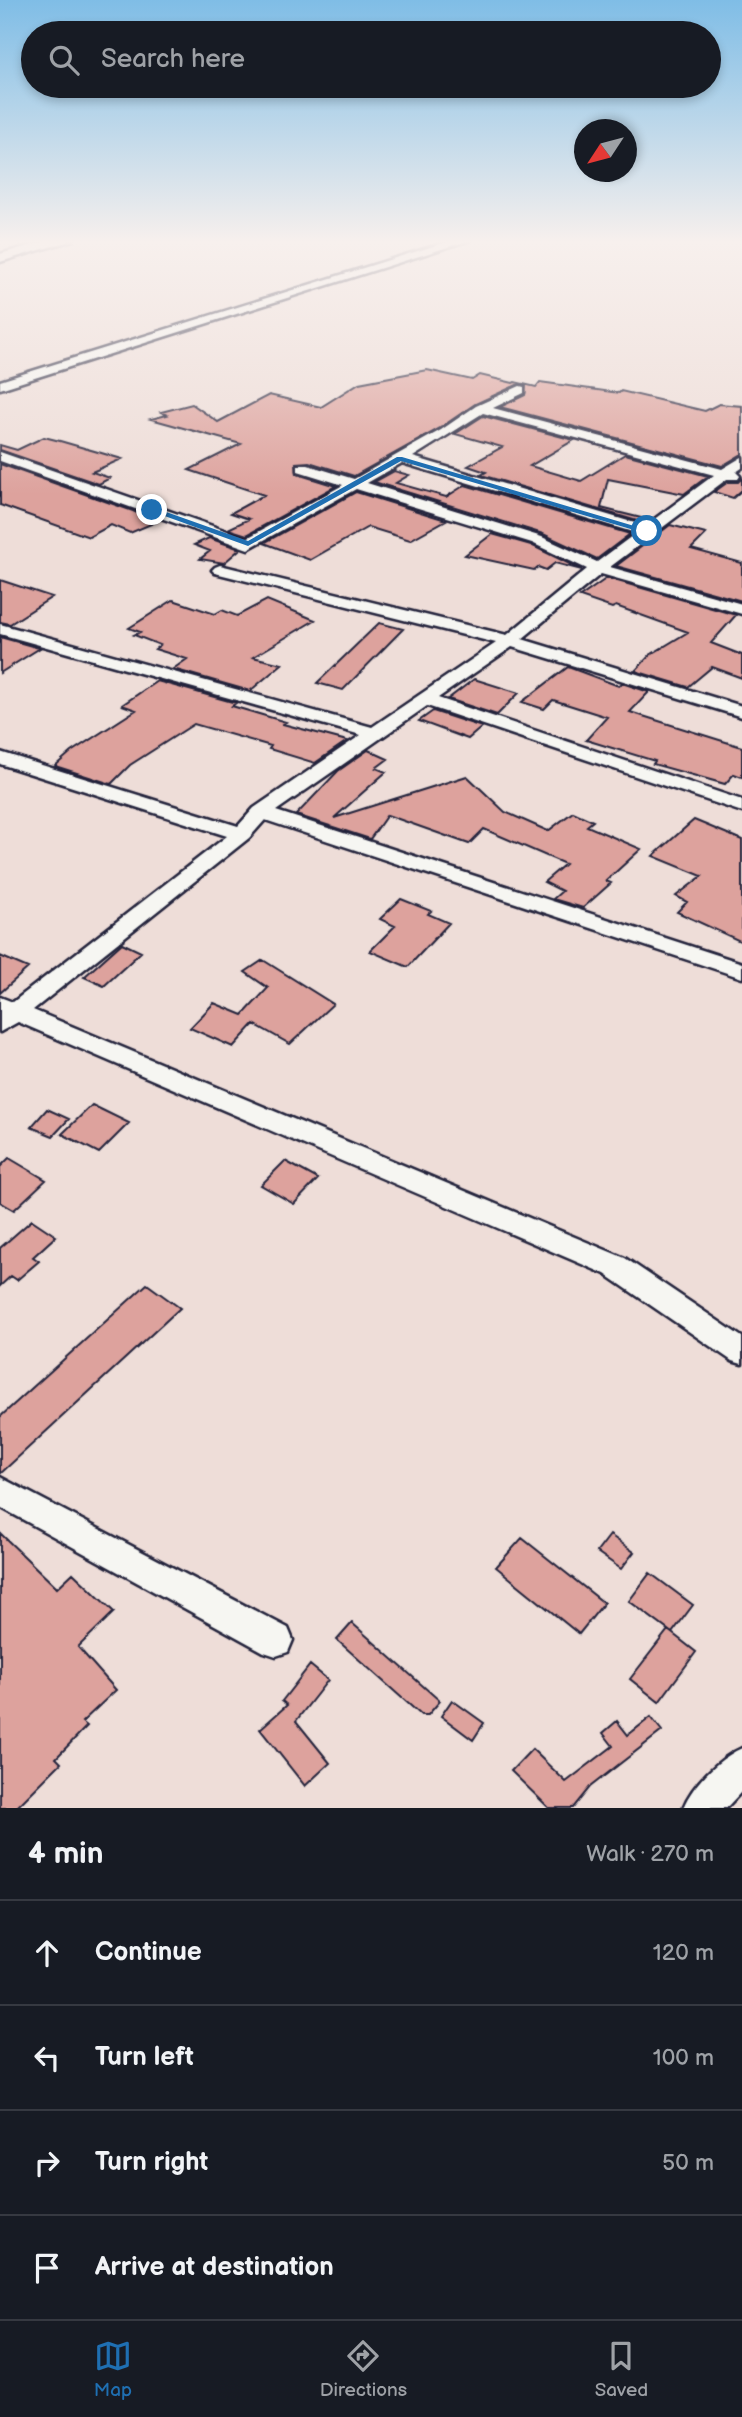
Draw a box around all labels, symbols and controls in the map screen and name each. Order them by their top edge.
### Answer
search box [21,21,721,98]
icon: search [45,41,83,79]
text: Search here [101,44,245,75]
north arrow [574,119,637,182]
route end [136,494,167,525]
route start [631,515,662,546]
text: 4 min [28,1836,103,1872]
text: Walk · 270 m [586,1840,714,1868]
icon: ahead [28,1934,66,1972]
text: Continue [95,1937,202,1968]
text: 120 m [653,1939,714,1967]
icon: left [28,2039,66,2077]
text: Turn left [95,2042,194,2073]
text: 100 m [653,2044,714,2072]
icon: right [28,2144,66,2182]
text: Turn right [95,2147,208,2178]
text: 50 m [662,2149,714,2177]
icon: arrive [28,2249,66,2287]
text: Arrive at destination [95,2252,334,2283]
tab: Map [94,2337,132,2402]
tab: Directions [320,2337,407,2402]
tab: Saved [595,2337,648,2402]

